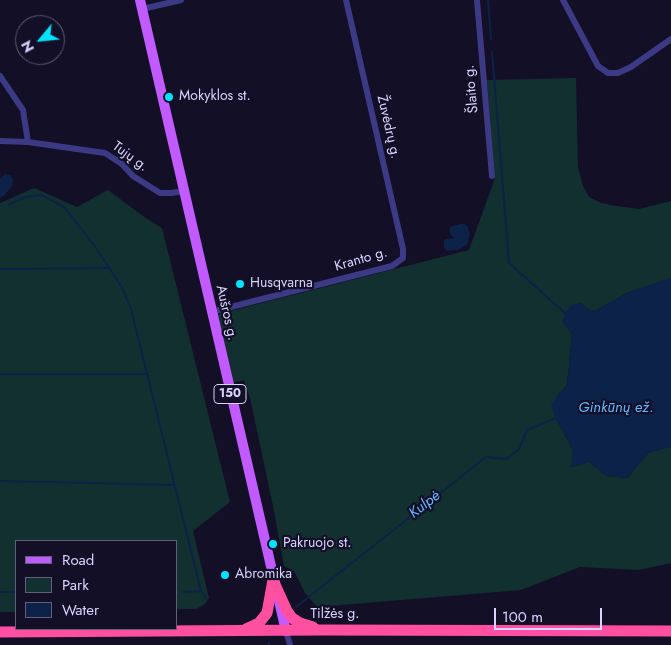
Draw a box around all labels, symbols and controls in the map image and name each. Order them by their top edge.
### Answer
north arrow [15,15,65,65]
text: N [16,37,39,56]
street label: Šlaito g. [462,64,482,114]
place label: Mokyklos st. [179,89,251,105]
marker: Mokyklos st. [163,91,175,103]
street label: Žuvėdrų g. [373,94,403,160]
street label: Tujų g. [109,138,151,176]
street label: Kranto g. [333,244,389,276]
place label: Husqvarna [250,276,313,292]
marker: Husqvarna [234,278,246,290]
street label: Aušros g. [211,284,241,342]
road number: 150 [214,384,246,404]
water label: Ginkūnų ež. [578,399,654,417]
water label: Kulpė [406,487,444,523]
place label: Pakruojo st. [283,536,351,552]
marker: Pakruojo st. [267,538,279,550]
legend [15,540,178,630]
text: Road [62,549,94,571]
place label: Abromika [235,567,292,583]
marker: Abromika [219,569,231,581]
text: Park [62,574,89,596]
scale bar [496,598,604,630]
text: Water [62,599,99,621]
text: 100 m [502,606,543,628]
street label: Tilžės g. [311,607,359,623]

